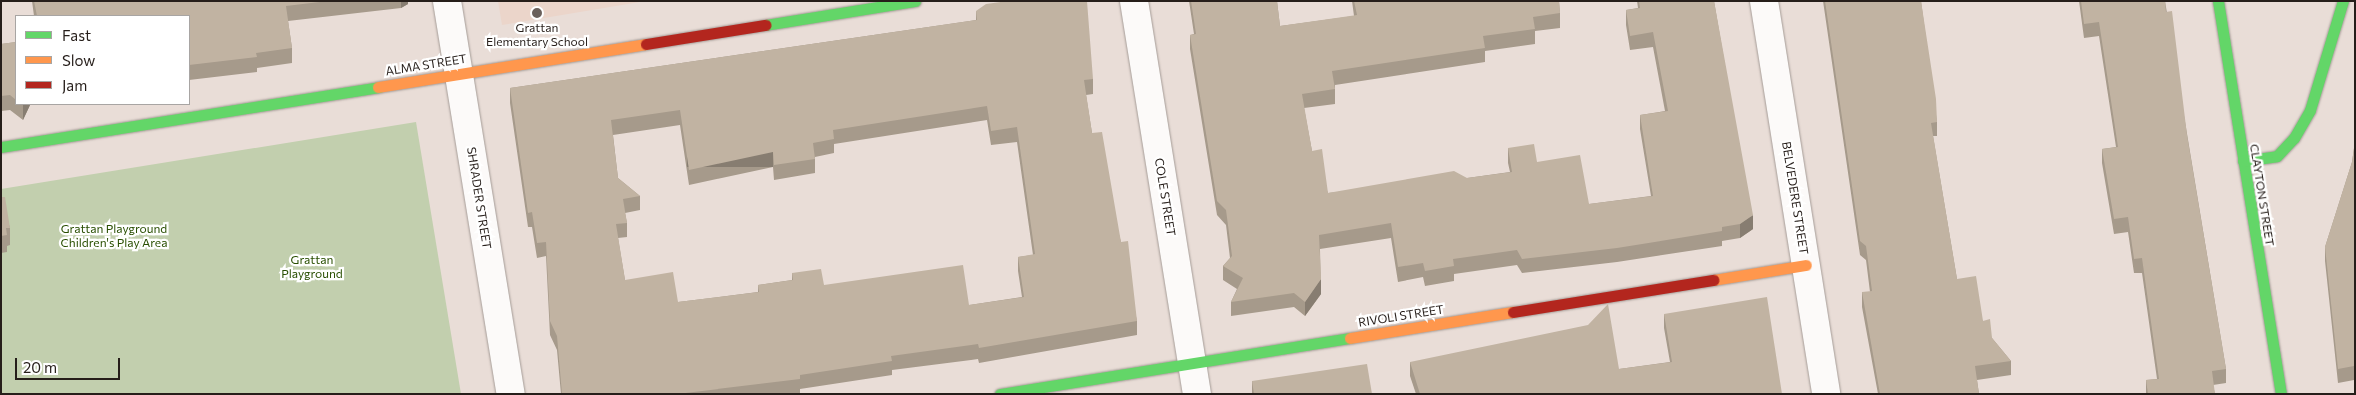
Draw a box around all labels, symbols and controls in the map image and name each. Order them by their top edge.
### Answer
marker: Grattan Elementary School [531,7,543,19]
legend [15,15,190,105]
place label: Grattan Elementary School [486,21,588,49]
text: Fast [62,26,91,44]
text: Slow [62,51,95,69]
street label: ALMA STREET [384,51,468,79]
text: Jam [62,76,87,94]
street label: BELVEDERE STREET [1779,141,1811,255]
street label: CLAYTON STREET [2247,143,2277,247]
street label: SHRADER STREET [464,146,494,250]
street label: COLE STREET [1152,157,1178,237]
park label: Grattan Playground Children's Play Area [61,222,167,250]
park label: Grattan Playground [281,253,343,281]
street label: RIVOLI STREET [1357,302,1445,330]
scale bar [18,348,122,380]
text: 20 m [23,358,57,376]

